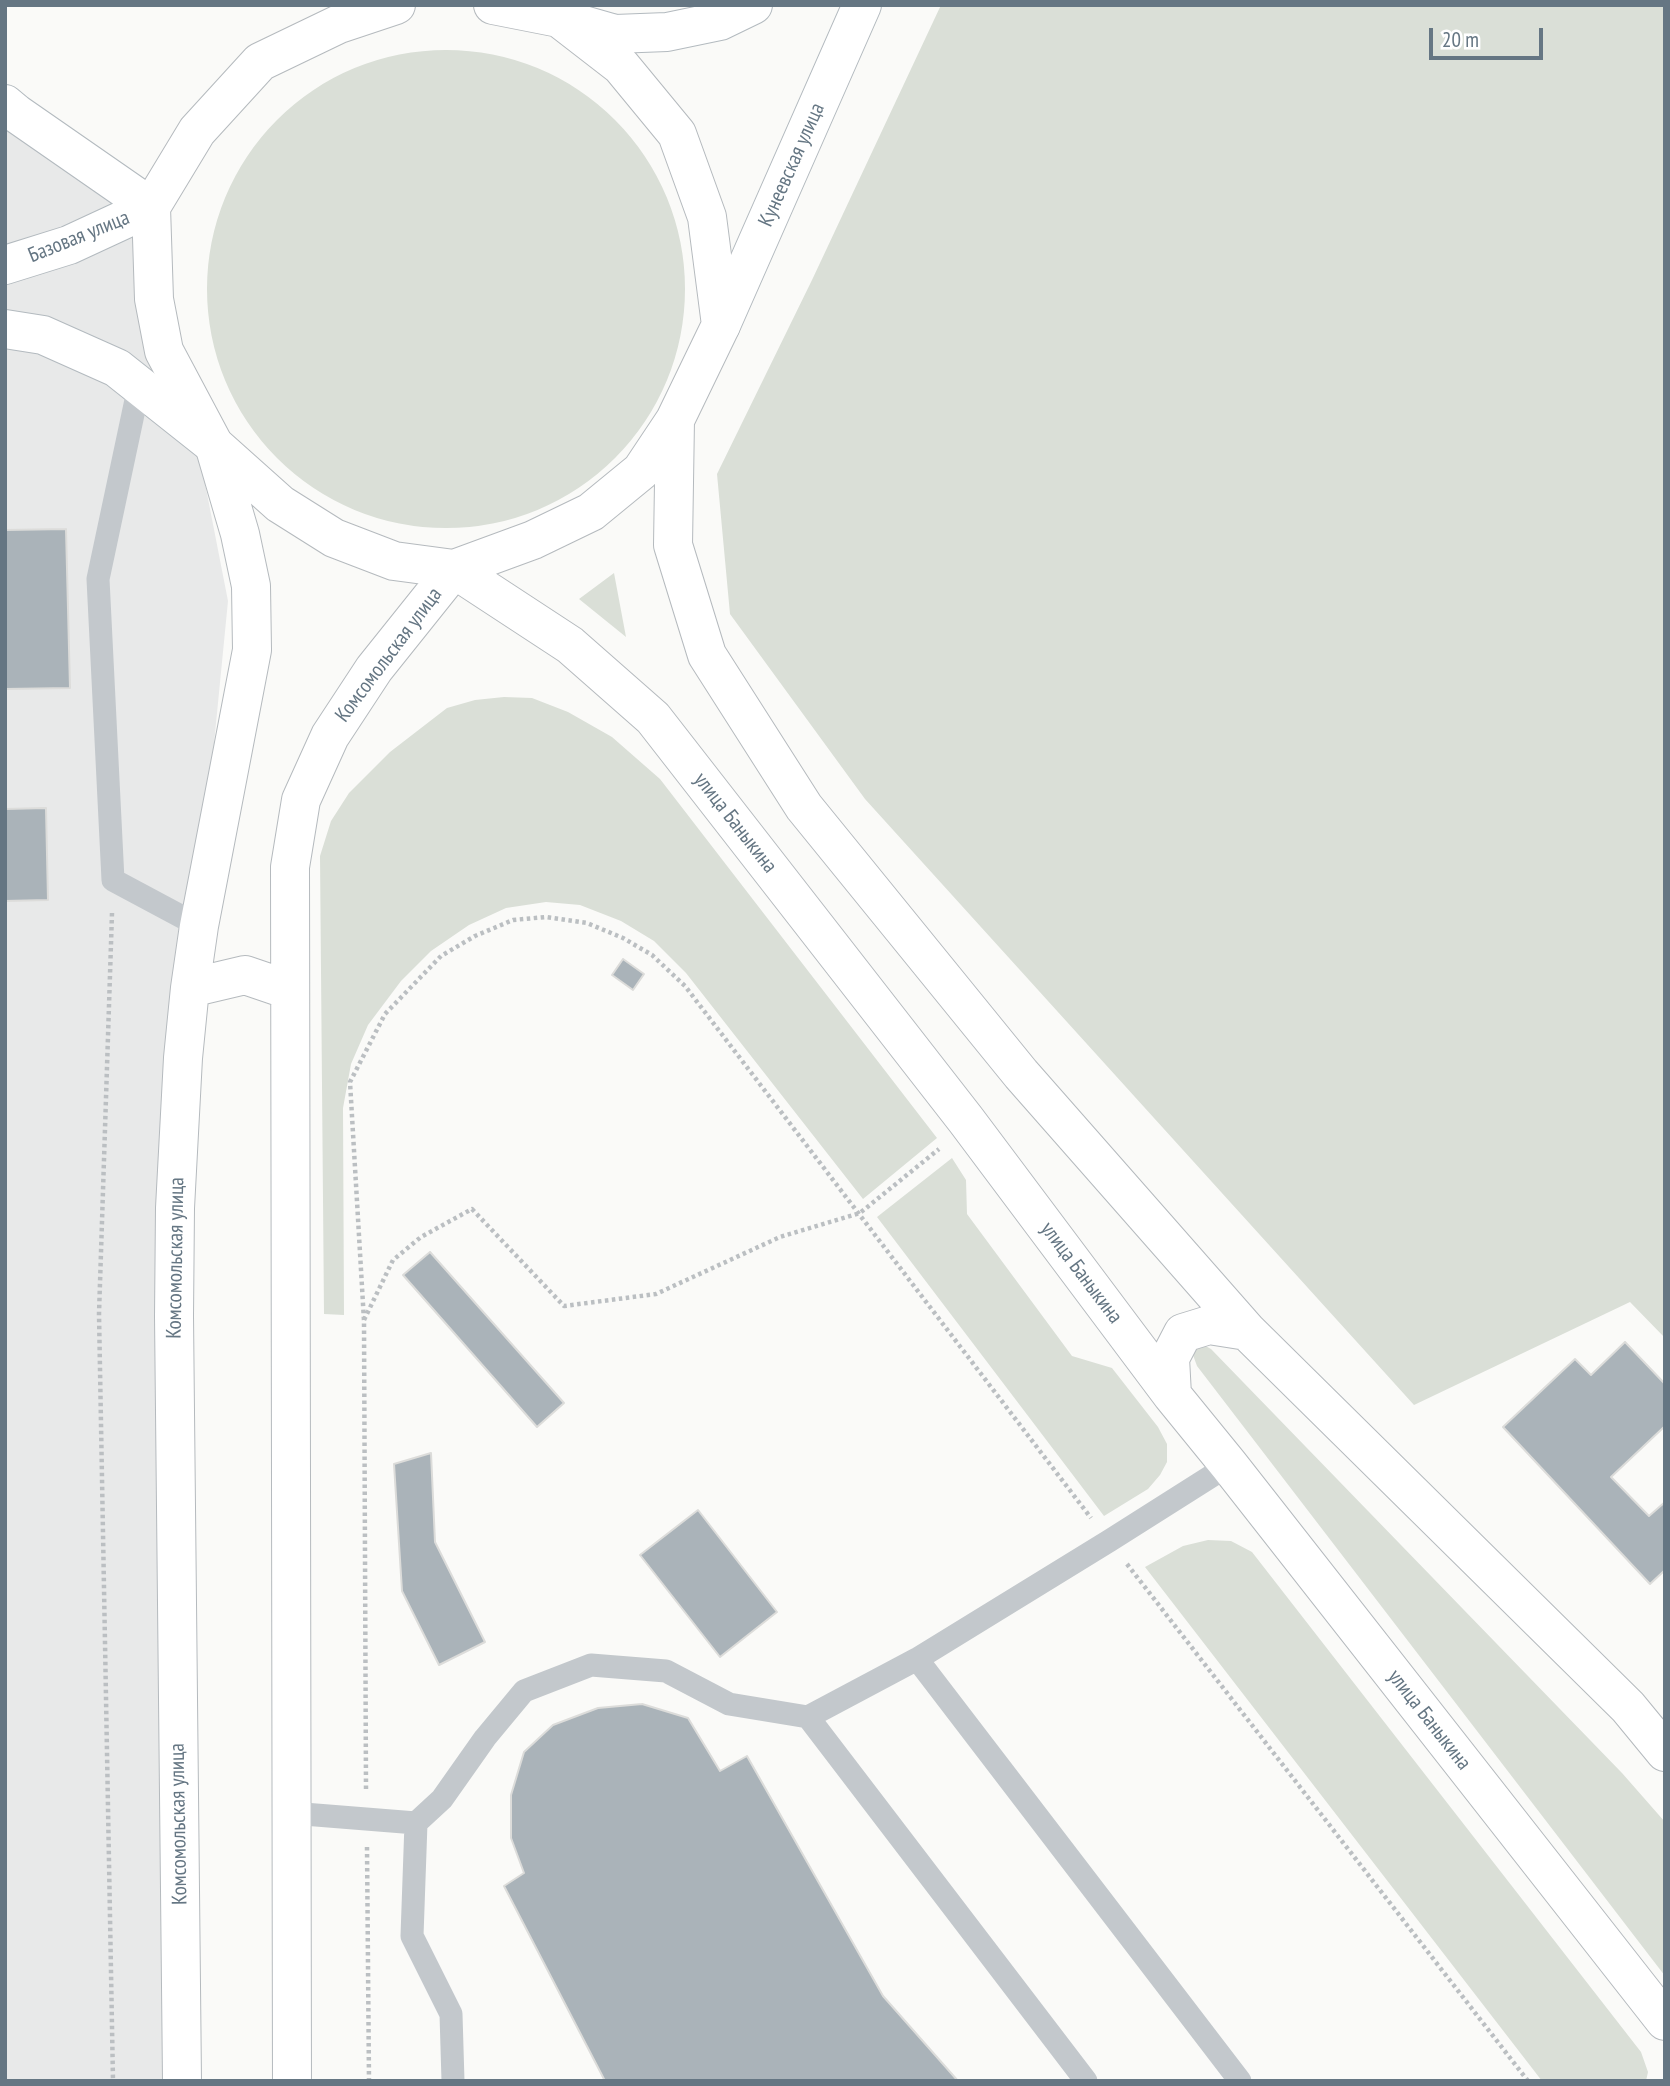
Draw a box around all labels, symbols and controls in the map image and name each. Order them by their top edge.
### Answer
scale bar [1432,14,1546,58]
text: 20 m [1442,26,1479,53]
street label: Кунеевская улица [754,99,830,231]
street label: Базовая улица [25,205,133,269]
street label: Комсомольская улица [330,583,448,727]
street label: улица Баныкина [688,768,782,878]
street label: Комсомольская улица [162,1177,190,1339]
street label: улица Баныкина [1035,1217,1127,1329]
street label: улица Баныкина [1382,1665,1476,1775]
street label: Комсомольская улица [165,1743,193,1905]

